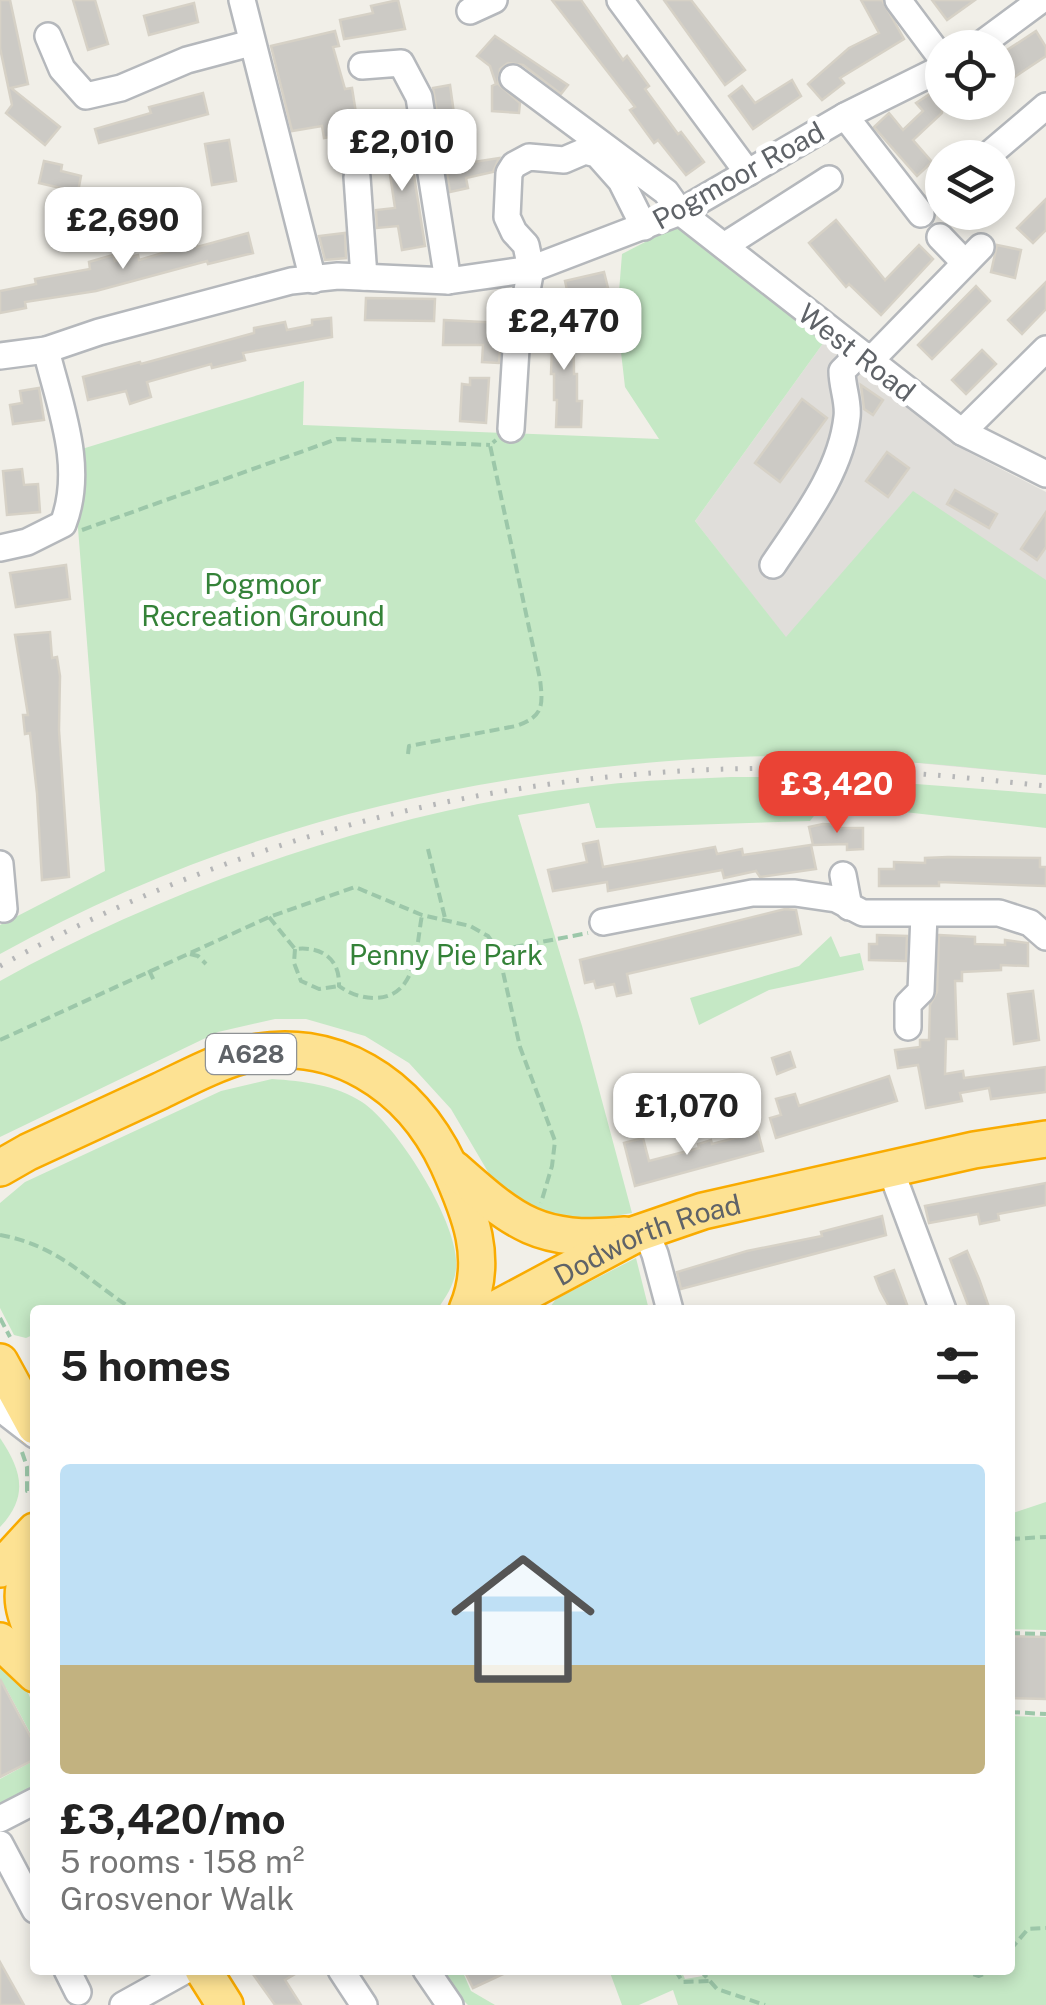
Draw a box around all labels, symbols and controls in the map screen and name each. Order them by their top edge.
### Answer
map controls [925,30,1015,230]
button: locate [925,30,1015,120]
pin: £2,010 [321,109,483,194]
street label: Pogmoor Road [647,114,829,236]
text: £2,010 [350,123,454,160]
button: layers [925,140,1015,230]
pin: £2,690 [42,187,204,272]
text: £2,690 [67,201,179,238]
pin: £2,470 [483,288,645,373]
street label: West Road [792,296,922,408]
text: £2,470 [508,302,620,339]
park label: Pogmoor Recreation Ground [141,567,385,632]
pin: £3,420 [756,751,918,836]
text: £3,420 [781,765,893,802]
park label: Penny Pie Park [349,938,543,971]
road number: A628 [206,1034,296,1074]
pin: £1,070 [606,1073,768,1158]
text: £1,070 [635,1087,739,1124]
street label: Dodworth Road [548,1187,744,1292]
icon: filters [930,1338,985,1393]
text: 5 homes [60,1341,231,1390]
icon: home [433,1529,613,1709]
text: £3,420/mo [60,1794,286,1843]
text: 5 rooms · 158 m² [60,1843,304,1880]
text: Grosvenor Walk [60,1880,294,1917]

